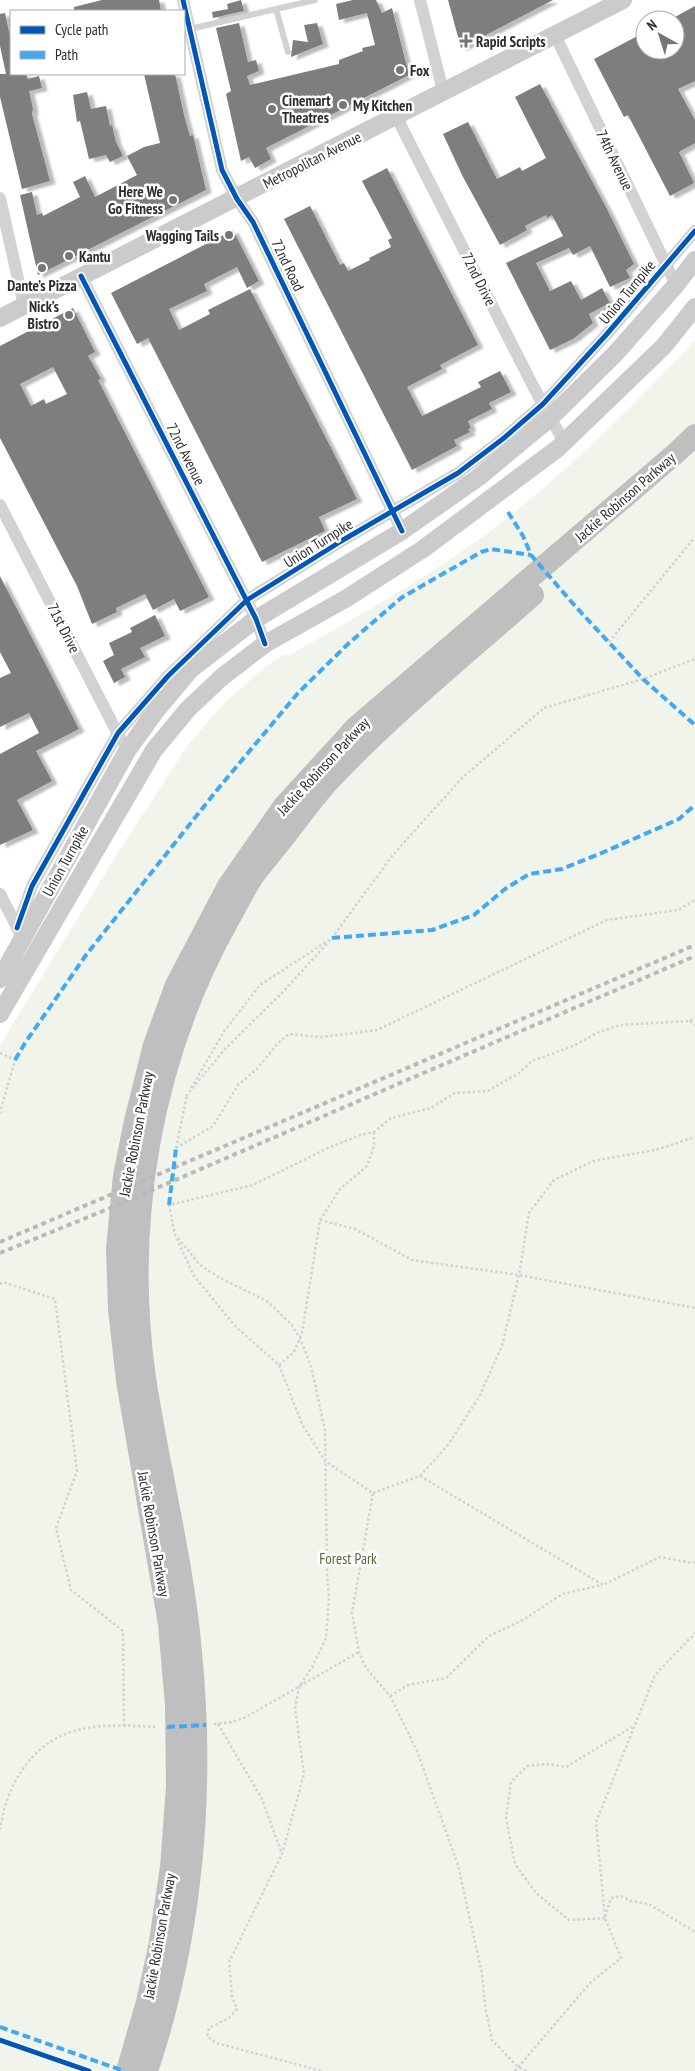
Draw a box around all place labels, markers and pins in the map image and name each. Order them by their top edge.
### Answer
place label: Rapid Scripts [476,32,546,51]
marker: Rapid Scripts [460,35,472,47]
place label: Fox [410,61,430,80]
marker: Fox [394,64,406,76]
place label: Cinemart Theatres [282,91,331,127]
place label: My Kitchen [353,96,413,115]
marker: My Kitchen [337,99,349,111]
marker: Cinemart Theatres [266,103,278,115]
place label: Here We Go Fitness [108,182,163,218]
marker: Here We Go Fitness [167,194,179,206]
place label: Wagging Tails [145,226,219,245]
marker: Wagging Tails [223,229,235,241]
place label: Kantu [79,247,111,266]
marker: Kantu [63,250,75,262]
marker: Dante’s Pizza [36,262,48,274]
place label: Dante’s Pizza [7,276,77,295]
place label: Nick’s Bistro [28,297,59,333]
marker: Nick’s Bistro [63,309,75,321]

